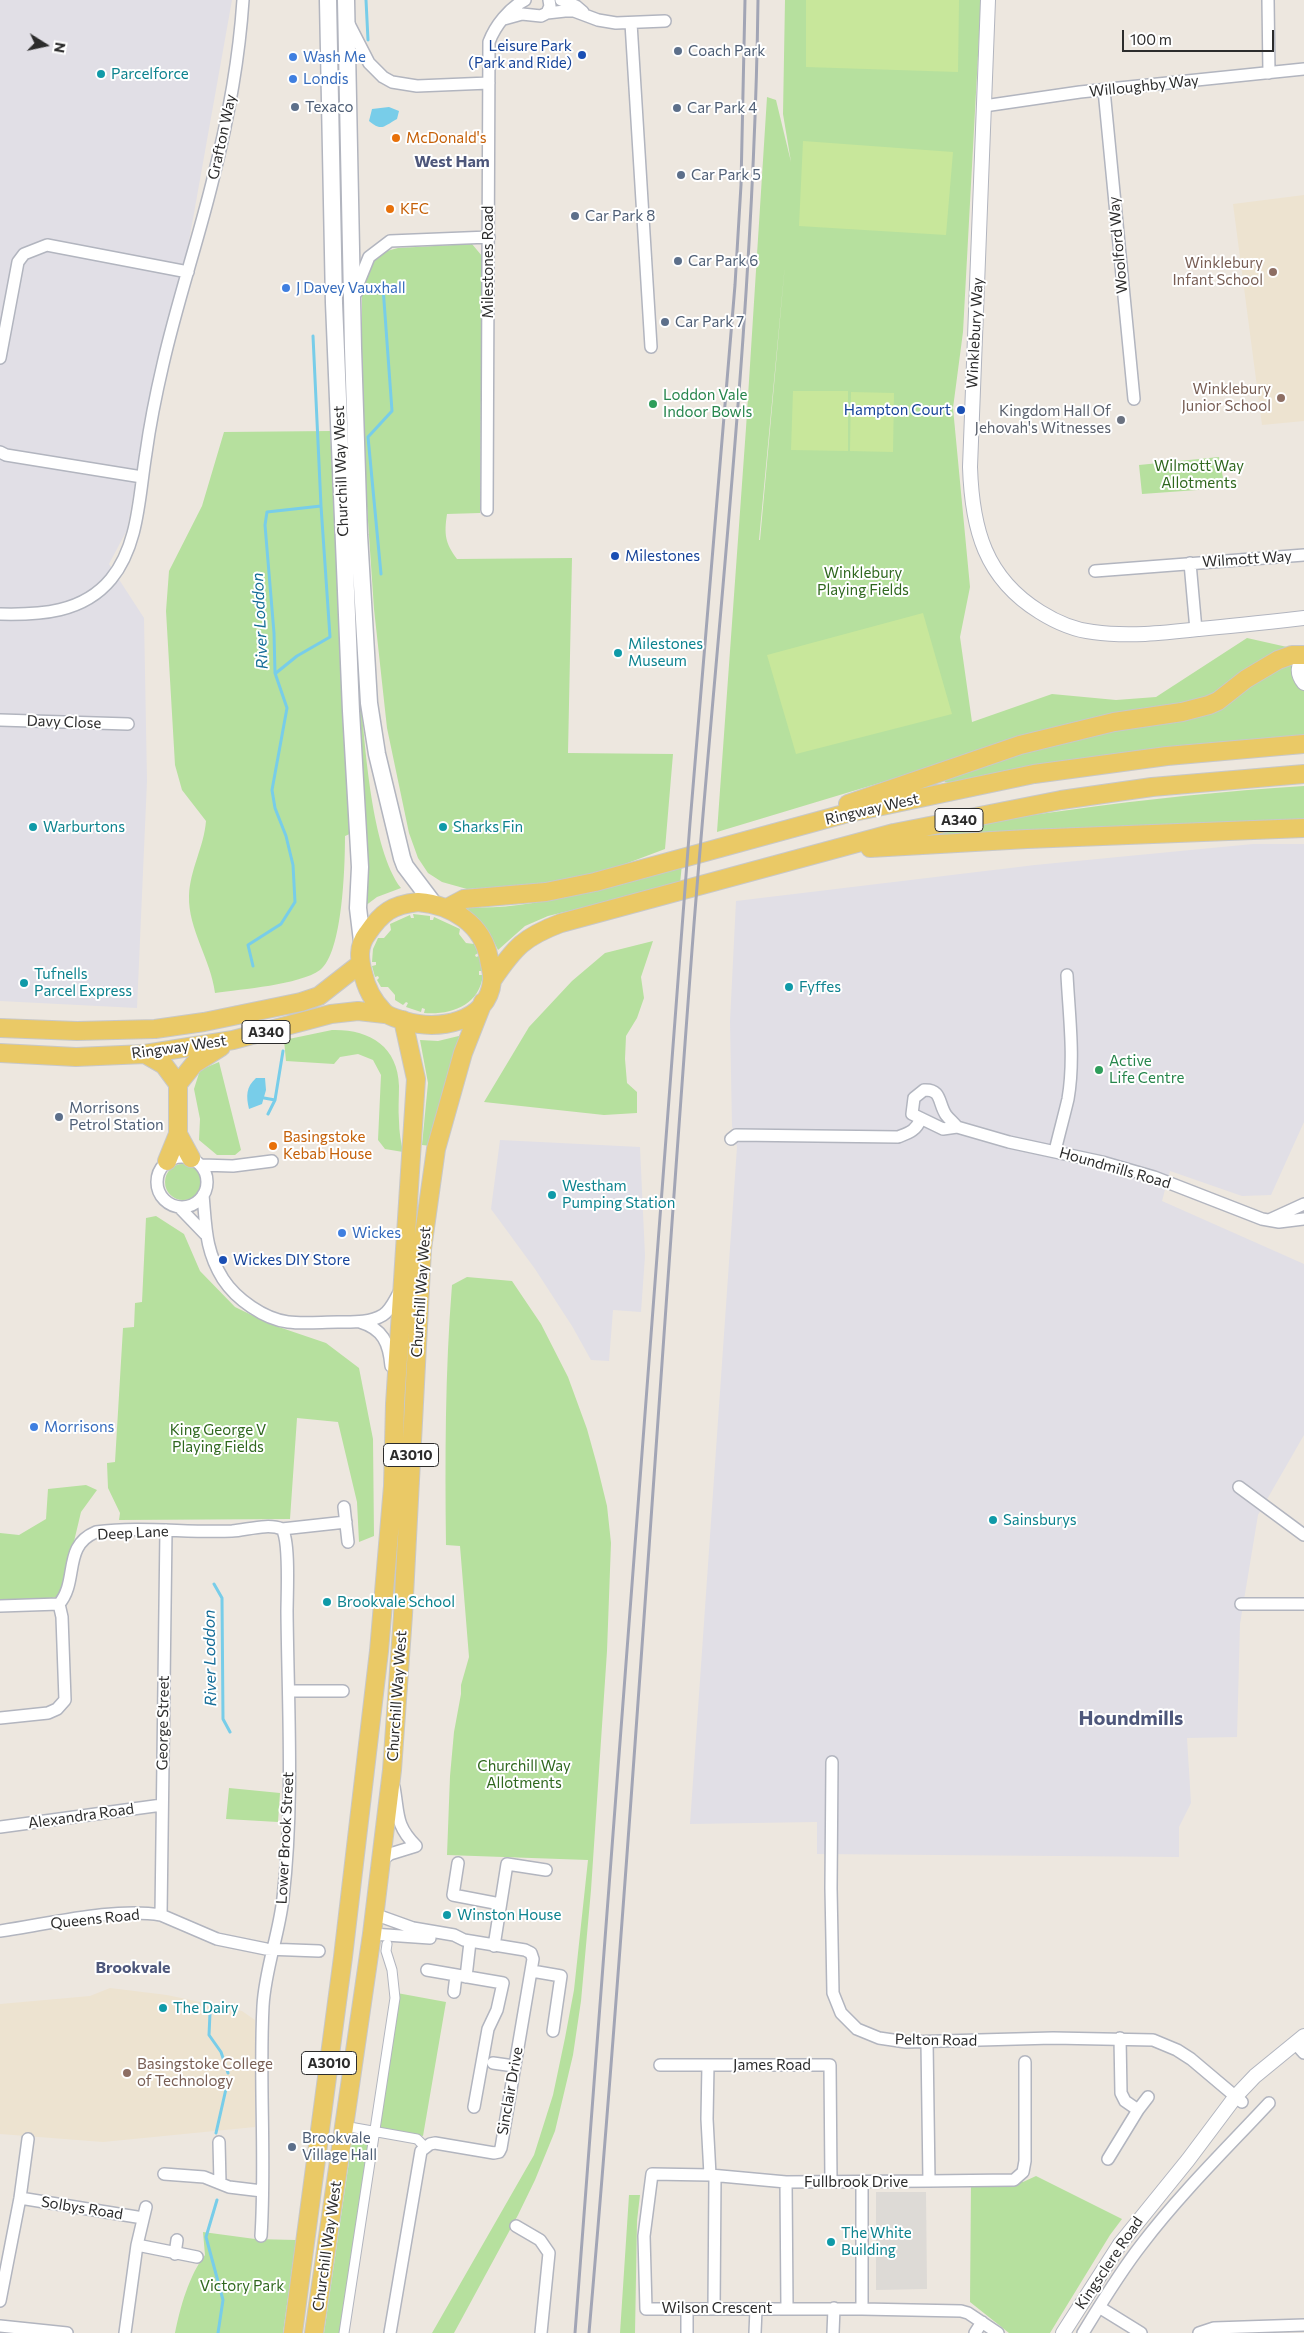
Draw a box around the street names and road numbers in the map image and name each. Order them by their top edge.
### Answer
street label: Willoughby Way [1088,71,1200,101]
street label: Grafton Way [204,93,240,181]
street label: Woolford Way [1105,196,1131,294]
street label: Milestones Road [479,206,497,318]
street label: Winklebury Way [963,277,987,389]
street label: Churchill Way West [330,405,352,537]
street label: Wilmott Way [1201,547,1293,571]
street label: Davy Close [26,712,102,732]
street label: Ringway West [823,789,921,829]
road number: A340 [935,808,983,832]
road number: A340 [242,1020,290,1044]
street label: Ringway West [130,1031,228,1063]
street label: Houndmills Road [1057,1143,1173,1193]
street label: Churchill Way West [407,1226,435,1358]
road number: A3010 [384,1444,438,1466]
street label: Deep Lane [97,1522,169,1544]
street label: Churchill Way West [383,1630,411,1762]
street label: George Street [153,1675,173,1771]
street label: Lower Brook Street [273,1771,297,1905]
street label: Alexandra Road [27,1800,135,1832]
street label: Queens Road [49,1905,141,1933]
street label: Pelton Road [895,2030,977,2050]
street label: Sinclair Drive [493,2045,527,2137]
road number: A3010 [302,2052,356,2074]
street label: James Road [733,2056,811,2074]
street label: Fullbrook Drive [804,2173,908,2191]
street label: Churchill Way West [309,2180,345,2312]
street label: Solbys Road [40,2193,124,2223]
street label: Kingsclere Road [1071,2213,1147,2313]
street label: Wilson Crescent [661,2299,773,2317]

